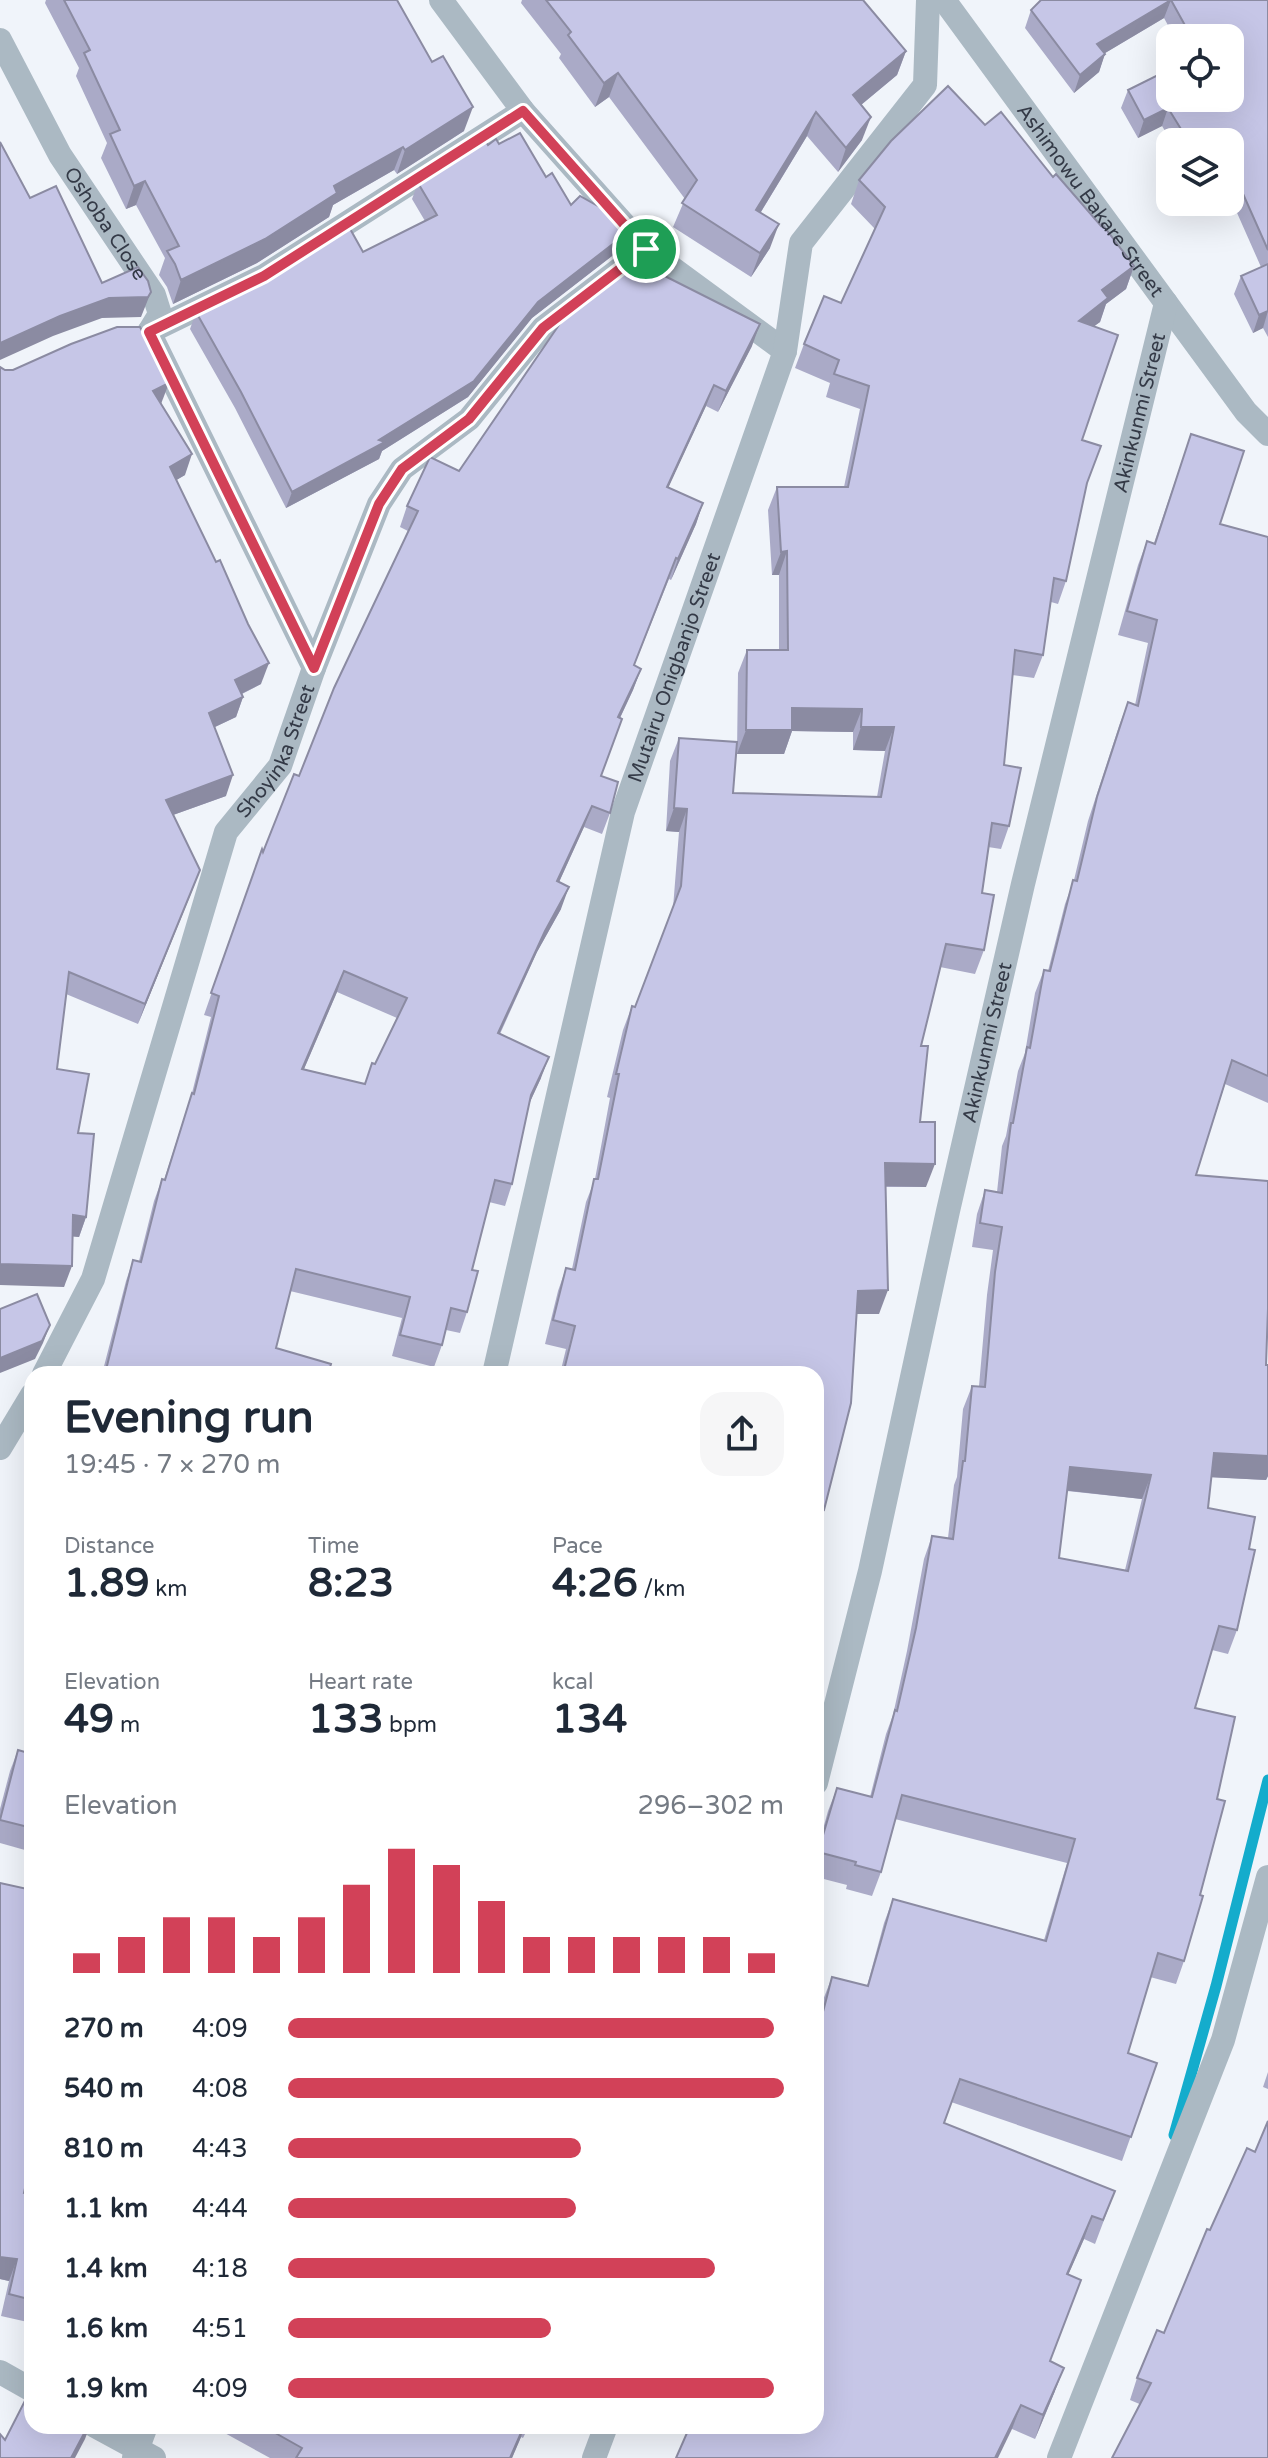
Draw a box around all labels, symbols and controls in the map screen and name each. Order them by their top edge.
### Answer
map controls [1156,24,1244,216]
button: locate [1156,24,1244,112]
street label: Ashimowu Bakare Street [1011,99,1169,302]
button: layers [1156,128,1244,216]
street label: Oshoba Close [59,163,152,285]
pin [612,215,680,283]
icon: arrive [624,227,668,271]
street label: Akinkunmi Street [1109,330,1171,495]
street label: Mutairu Onigbanjo Street [623,549,726,786]
street label: Shoyinka Street [232,681,321,823]
street label: Akinkunmi Street [958,960,1018,1125]
text: Evening run [64,1392,313,1445]
button: share [700,1392,784,1476]
text: 19:45 · 7 × 270 m [64,1449,280,1480]
text: Distance [64,1533,155,1559]
text: Time [308,1533,359,1559]
text: Pace [552,1533,603,1559]
text: 1.89 [64,1559,150,1607]
text: 8:23 [308,1559,394,1607]
text: 4:26 [552,1559,638,1607]
text: km [150,1576,187,1602]
text: /km [638,1576,685,1602]
text: Elevation [64,1669,160,1695]
text: Heart rate [308,1669,413,1695]
text: kcal [552,1669,593,1695]
text: 49 [64,1695,114,1743]
text: 133 [308,1695,383,1743]
text: 134 [552,1695,627,1743]
text: m [114,1712,140,1738]
text: bpm [383,1712,437,1738]
text: Elevation [64,1790,178,1821]
text: 296–302 m [638,1790,784,1821]
text: 270 m [64,2013,144,2044]
text: 4:09 [192,2013,248,2044]
text: 540 m [64,2073,144,2104]
text: 4:08 [192,2073,248,2104]
text: 810 m [64,2133,144,2164]
text: 4:43 [192,2133,248,2164]
text: 1.1 km [64,2193,148,2224]
text: 4:44 [192,2193,248,2224]
text: 1.4 km [64,2253,148,2284]
text: 4:18 [192,2253,248,2284]
text: 1.6 km [64,2313,148,2344]
text: 4:51 [192,2313,248,2344]
text: 1.9 km [64,2373,148,2404]
text: 4:09 [192,2373,248,2404]

